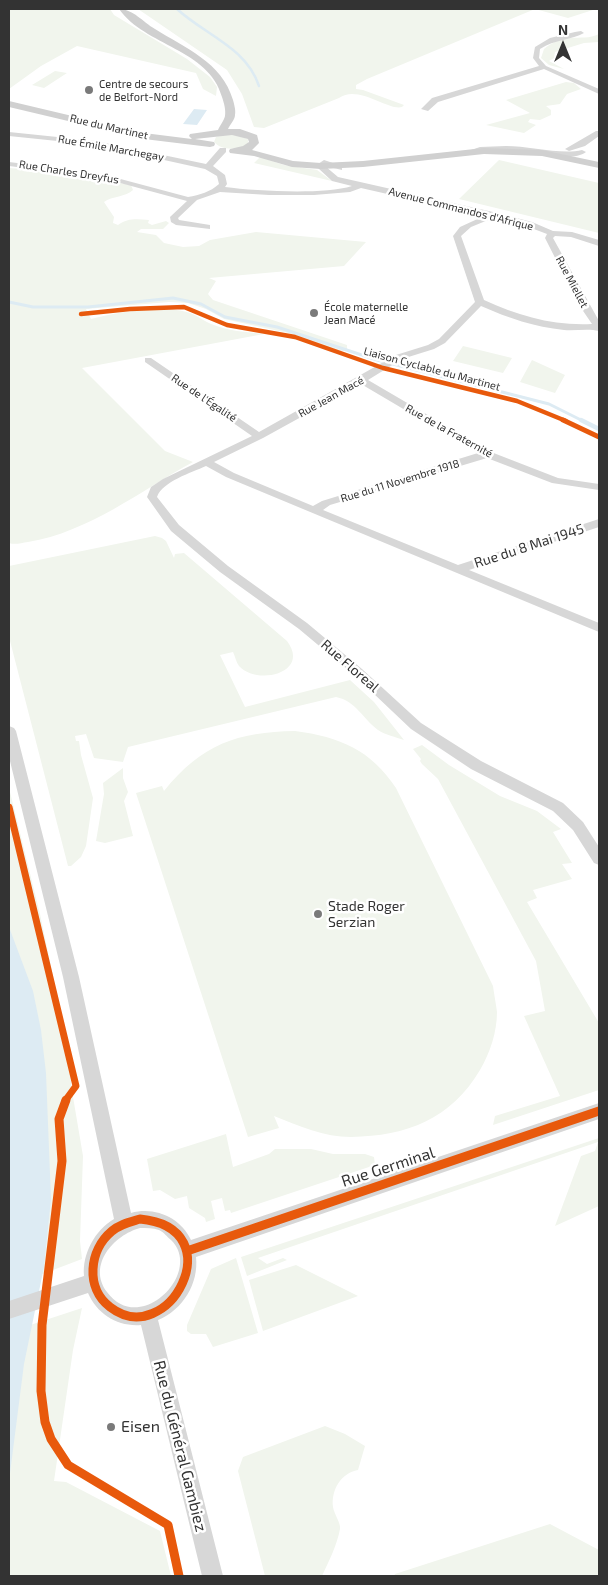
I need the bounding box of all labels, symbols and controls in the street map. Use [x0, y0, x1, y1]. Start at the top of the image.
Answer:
north arrow [538, 20, 588, 70]
text: N [558, 21, 568, 38]
place label: Centre de secours de Belfort-Nord [99, 77, 188, 103]
marker: Centre de secours de Belfort-Nord [83, 84, 95, 96]
street label: Rue du Martinet [69, 112, 149, 142]
street label: Rue Émile Marchegay [57, 132, 165, 164]
street label: Rue Charles Dreyfus [18, 158, 120, 186]
street label: Avenue Commandos d'Afrique [387, 185, 535, 233]
street label: Rue Miellet [553, 254, 591, 310]
place label: École maternelle Jean Macé [324, 300, 408, 326]
marker: École maternelle Jean Macé [308, 307, 320, 319]
street label: Liaison Cyclable du Martinet [362, 344, 502, 394]
street label: Rue de l'Égalité [169, 371, 239, 425]
street label: Rue Jean Macé [296, 374, 366, 420]
street label: Rue de la Fraternité [403, 402, 495, 460]
street label: Rue du 11 Novembre 1918 [339, 457, 461, 505]
street label: Rue du 8 Mai 1945 [472, 520, 586, 572]
street label: Rue Floreal [317, 636, 383, 696]
place label: Stade Roger Serzian [328, 898, 405, 930]
marker: Stade Roger Serzian [312, 908, 324, 920]
street label: Rue Germinal [339, 1143, 437, 1191]
street label: Rue du Général Gambiez [149, 1358, 211, 1534]
place label: Eisen [121, 1417, 160, 1437]
marker: Eisen [105, 1421, 117, 1433]

